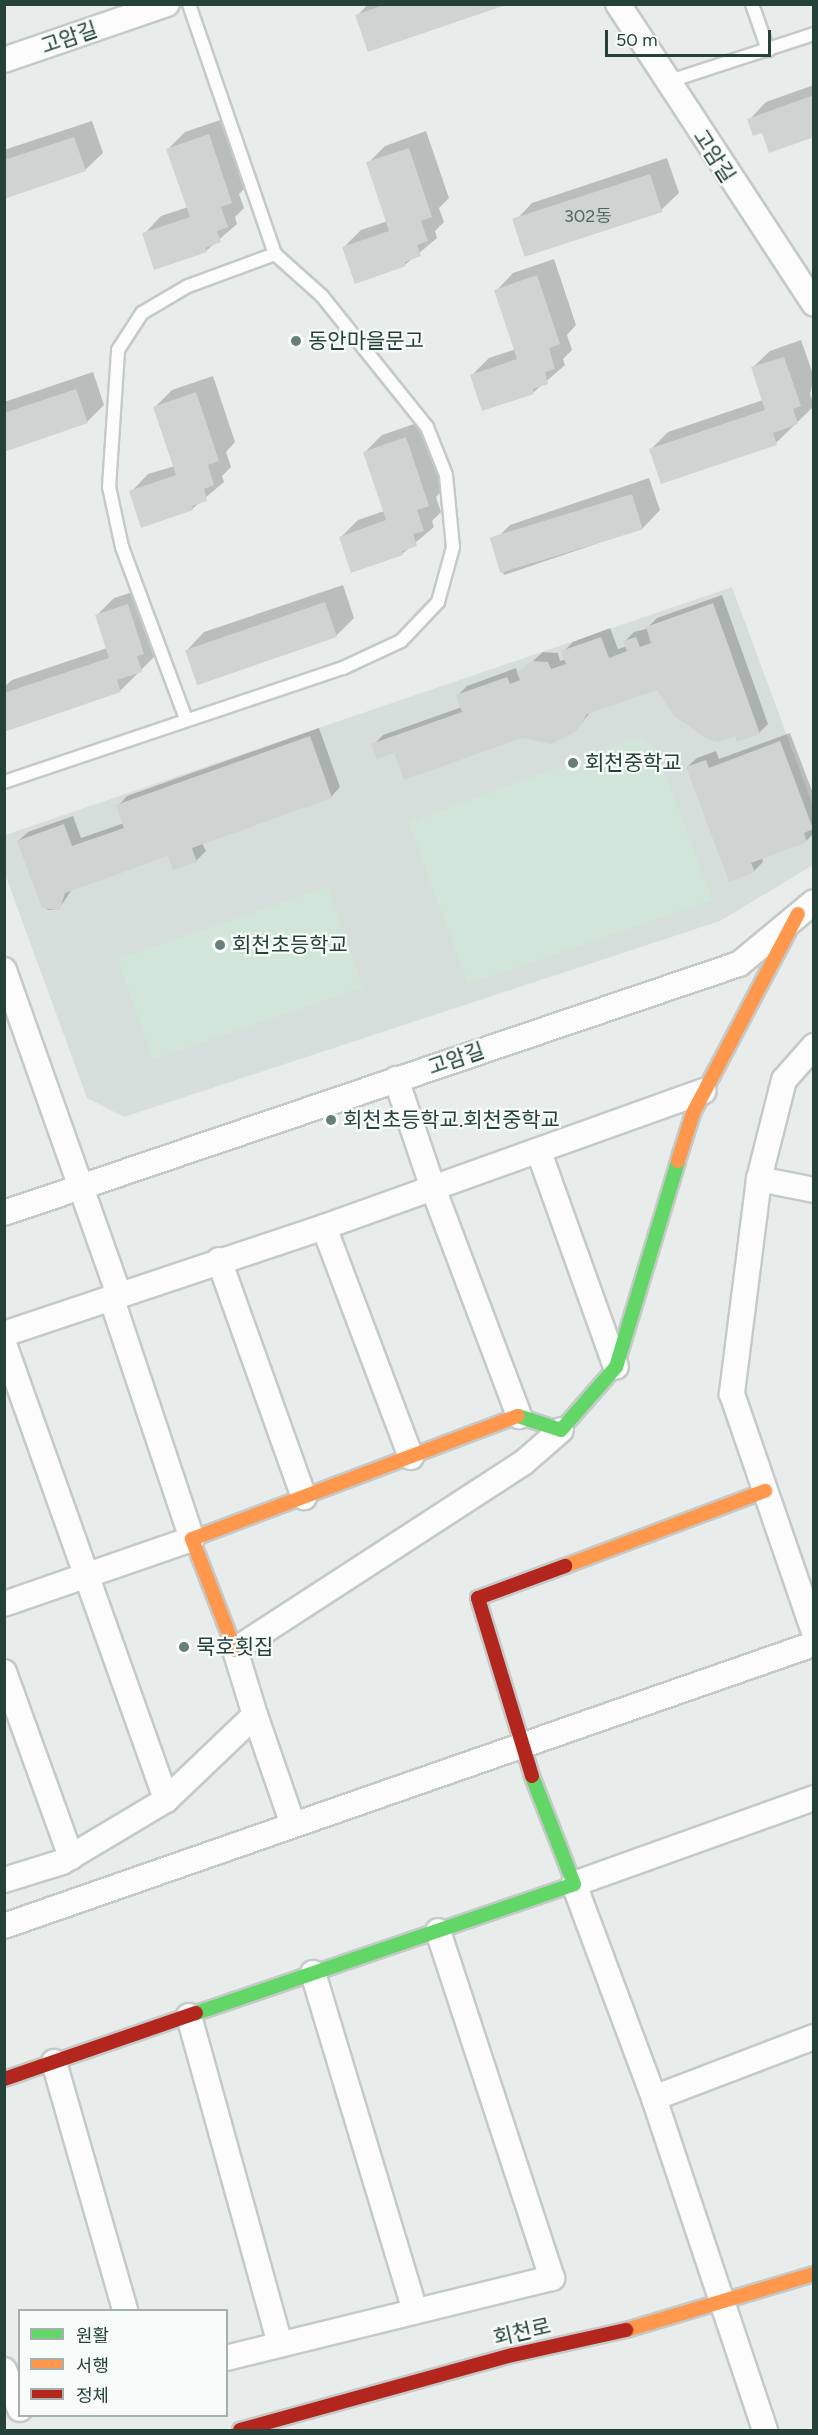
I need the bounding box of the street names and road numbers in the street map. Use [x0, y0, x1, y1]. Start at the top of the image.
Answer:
street label: 고암길 [37, 17, 101, 59]
street label: 고암길 [688, 125, 740, 187]
street label: 고암길 [424, 1038, 488, 1080]
street label: 회천로 [491, 2313, 553, 2351]

